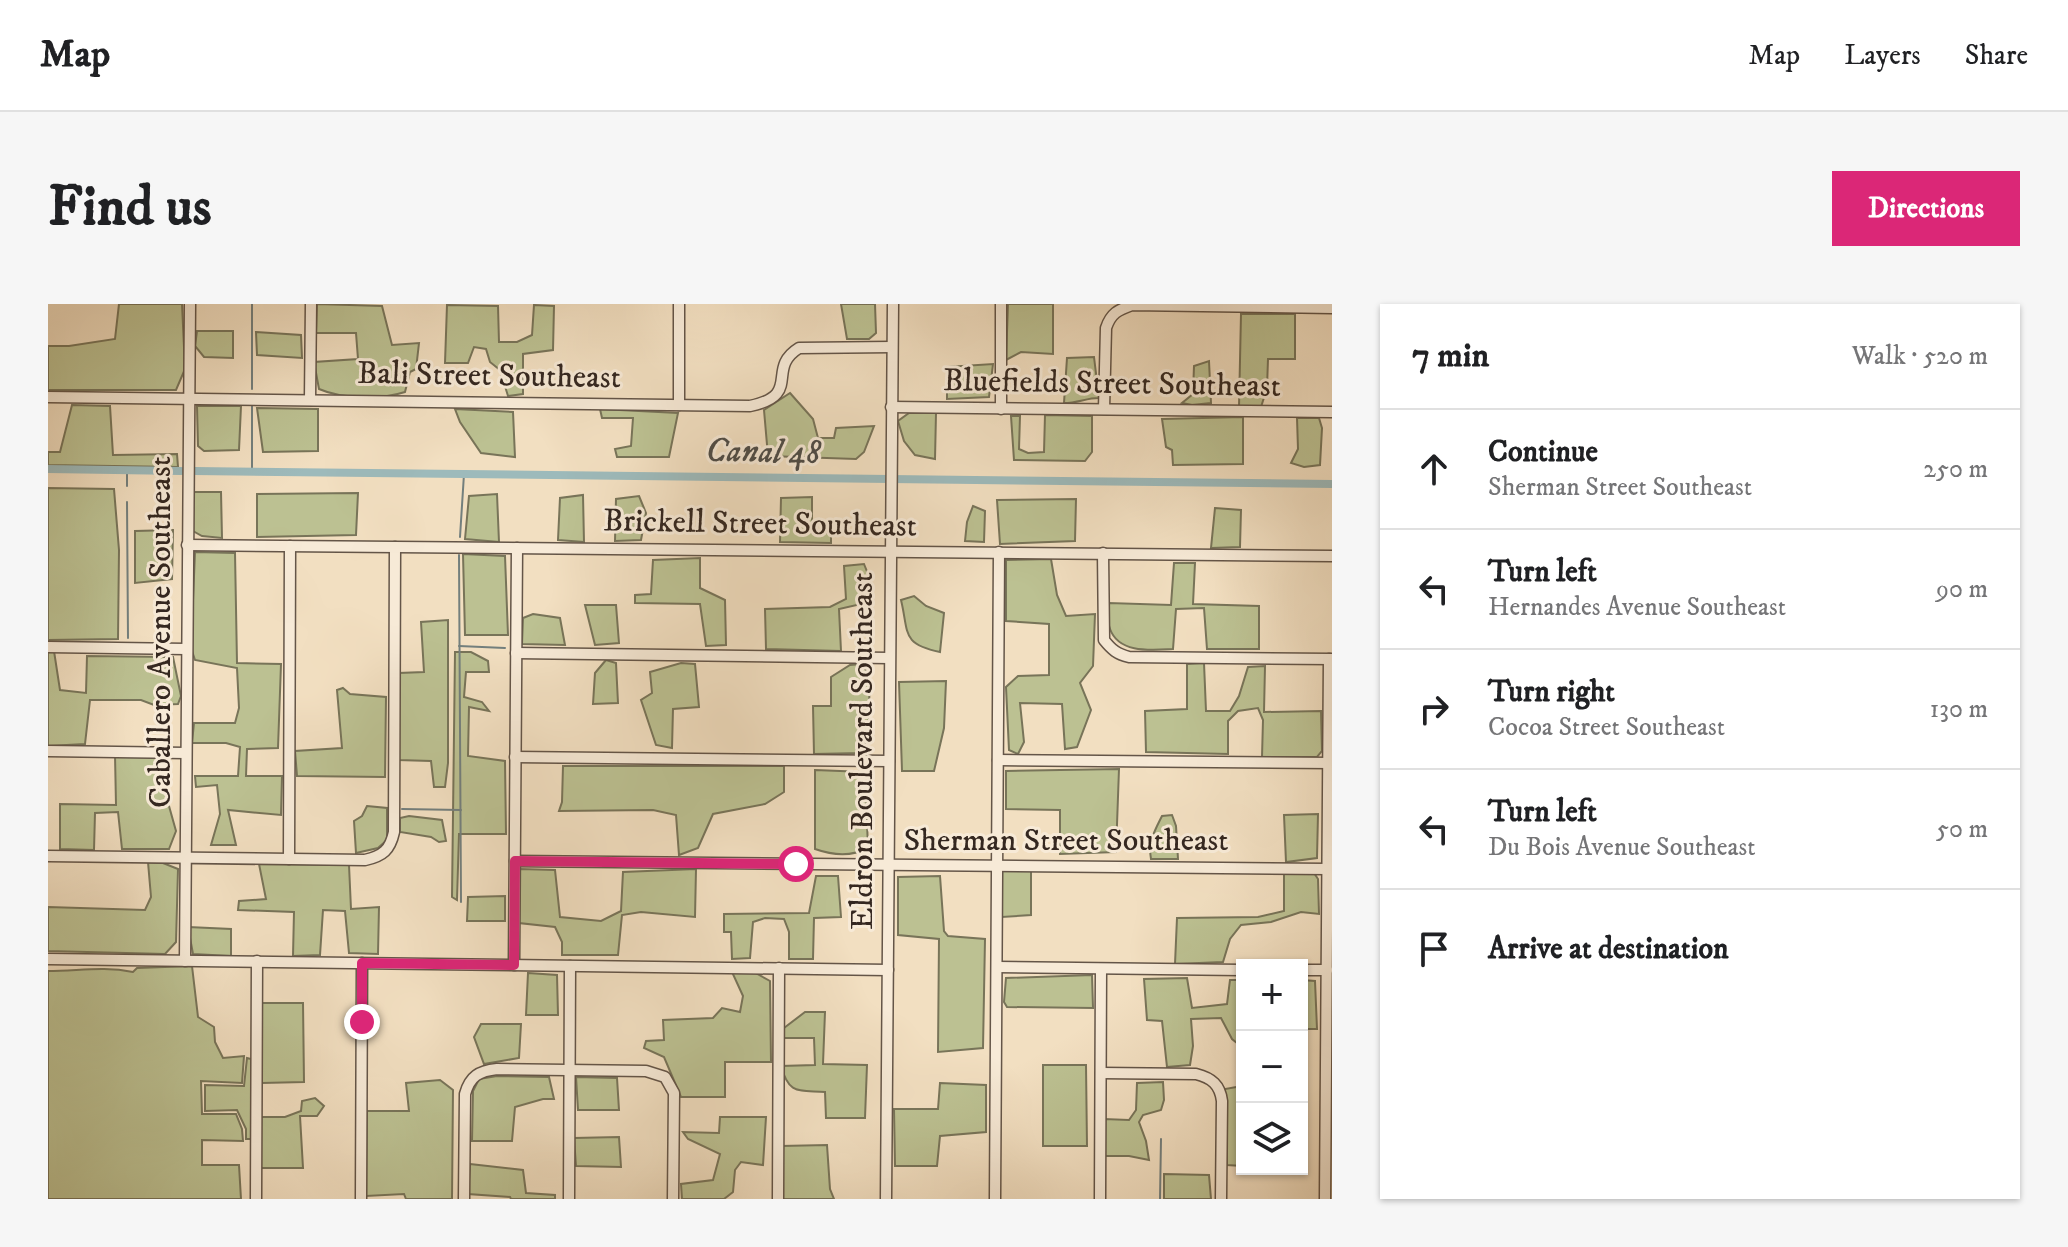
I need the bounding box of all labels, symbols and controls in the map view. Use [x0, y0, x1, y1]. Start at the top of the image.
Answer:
text: Map [40, 31, 110, 79]
text: Map [1749, 38, 1800, 73]
text: Layers [1844, 38, 1921, 73]
text: Share [1965, 38, 2028, 73]
button: Directions [1832, 171, 2020, 246]
text: Find us [48, 173, 212, 243]
text: 7 min [1412, 335, 1489, 377]
text: Walk · 520 m [1852, 340, 1988, 373]
street label: Bali Street Southeast [357, 354, 621, 398]
street label: Bluefields Street Southeast [943, 361, 1281, 407]
water label: Canal 48 [705, 430, 822, 474]
text: Continue [1488, 434, 1598, 471]
icon: ahead [1412, 447, 1456, 491]
text: 250 m [1923, 453, 1988, 486]
street label: Caballero Avenue Southeast [141, 456, 181, 808]
text: Sherman Street Southeast [1488, 471, 1752, 504]
street label: Brickell Street Southeast [603, 501, 917, 547]
text: Turn left [1488, 554, 1597, 591]
icon: left [1412, 567, 1456, 611]
street label: Eldron Boulevard Southeast [843, 572, 883, 930]
text: 90 m [1936, 573, 1988, 606]
text: Hernandes Avenue Southeast [1488, 591, 1786, 624]
text: Turn right [1488, 674, 1615, 711]
icon: right [1412, 687, 1456, 731]
text: 130 m [1930, 693, 1988, 726]
text: Cocoa Street Southeast [1488, 711, 1725, 744]
text: Turn left [1488, 794, 1597, 831]
icon: left [1412, 807, 1456, 851]
text: 50 m [1936, 813, 1988, 846]
street label: Sherman Street Southeast [904, 821, 1228, 861]
text: Du Bois Avenue Southeast [1488, 831, 1756, 864]
route start [778, 846, 814, 882]
icon: arrive [1412, 927, 1456, 971]
text: Arrive at destination [1488, 931, 1729, 968]
map controls [1236, 959, 1308, 1175]
button: + [1236, 959, 1308, 1031]
route end [344, 1004, 380, 1040]
button: − [1236, 1031, 1308, 1103]
button: layers [1236, 1103, 1308, 1175]

